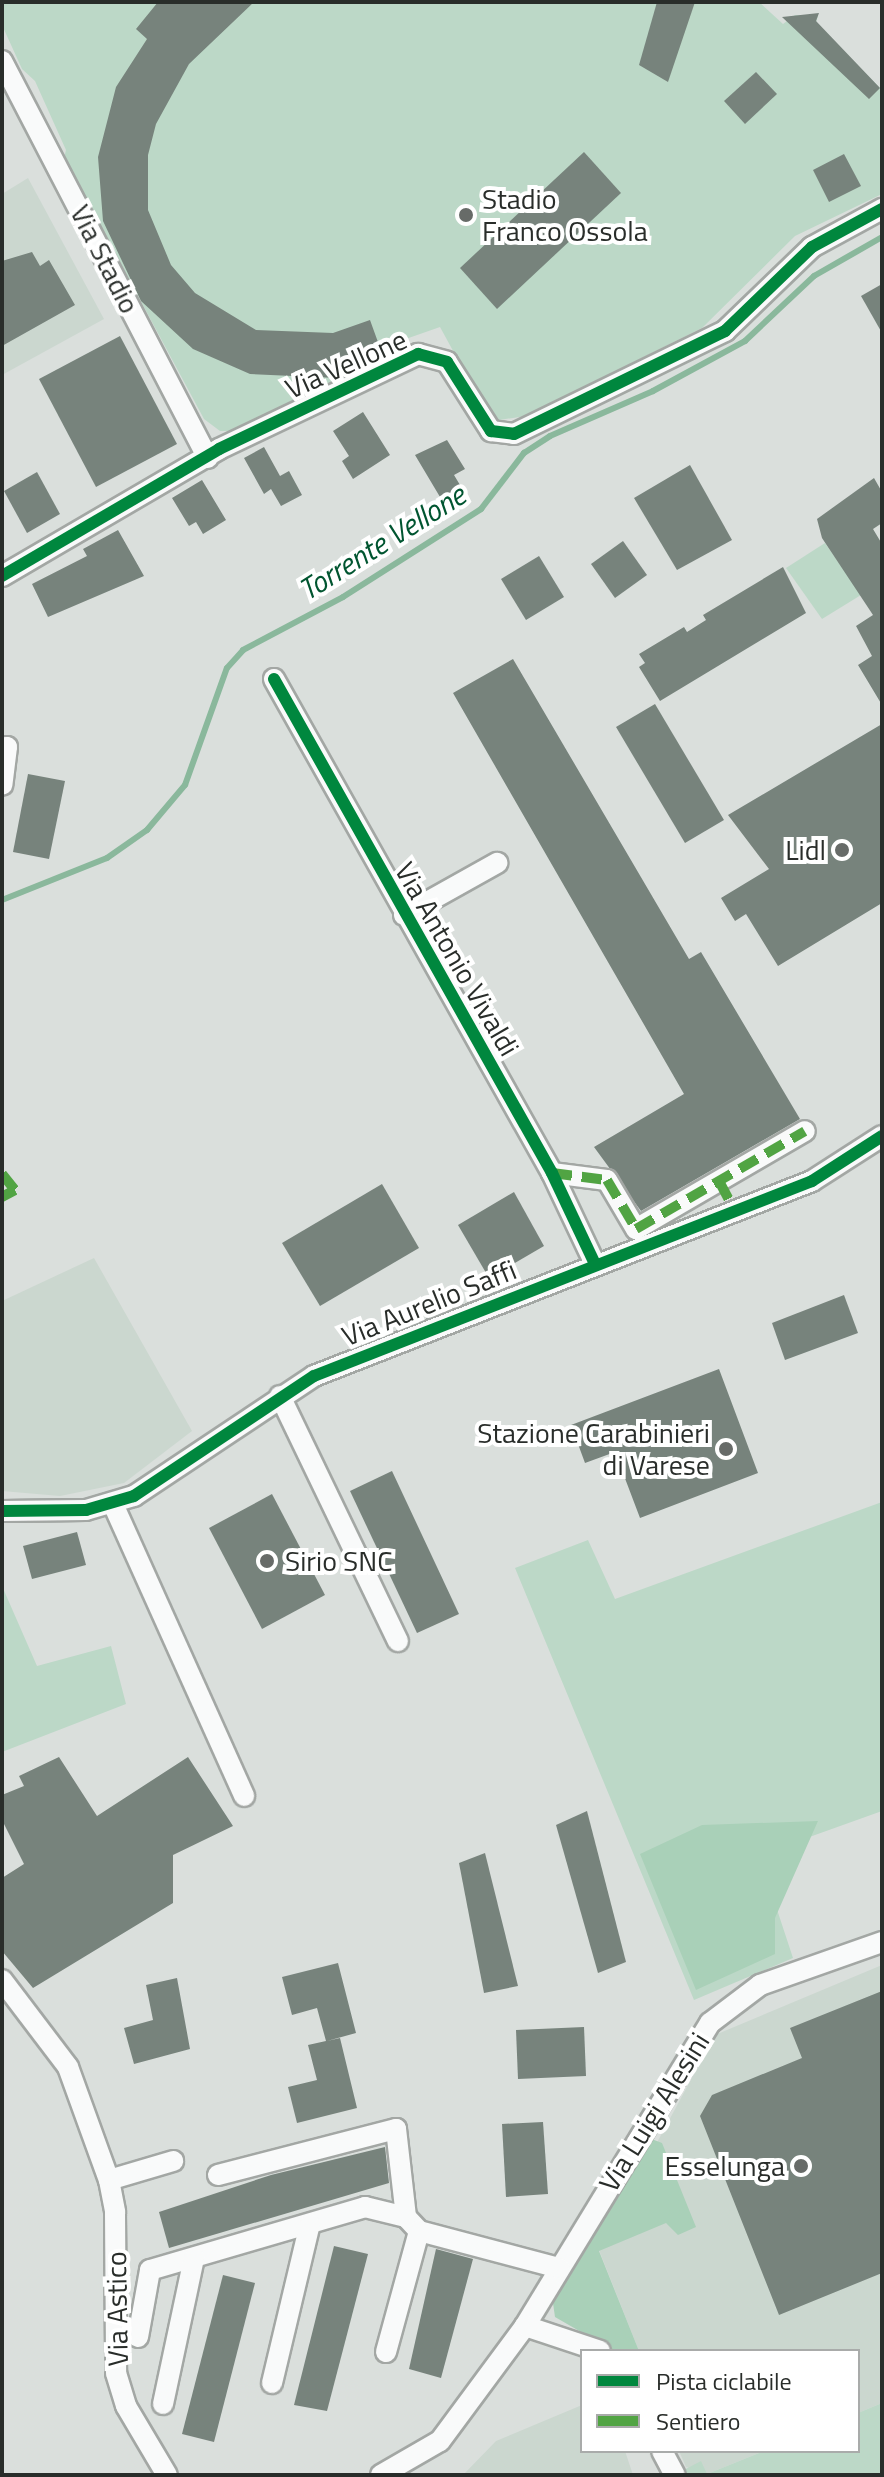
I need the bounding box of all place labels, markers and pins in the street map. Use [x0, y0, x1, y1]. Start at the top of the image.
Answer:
place label: Stadio Franco Ossola [482, 182, 648, 248]
marker: Stadio Franco Ossola [457, 206, 475, 224]
place label: Lidl [785, 833, 826, 867]
marker: Lidl [833, 841, 851, 859]
place label: Stazione Carabinieri di Varese [477, 1416, 710, 1482]
marker: Stazione Carabinieri di Varese [717, 1440, 735, 1458]
place label: Sirio SNC [285, 1544, 392, 1578]
marker: Sirio SNC [256, 1550, 278, 1572]
place label: Esselunga [665, 2149, 785, 2183]
marker: Esselunga [792, 2157, 810, 2175]

